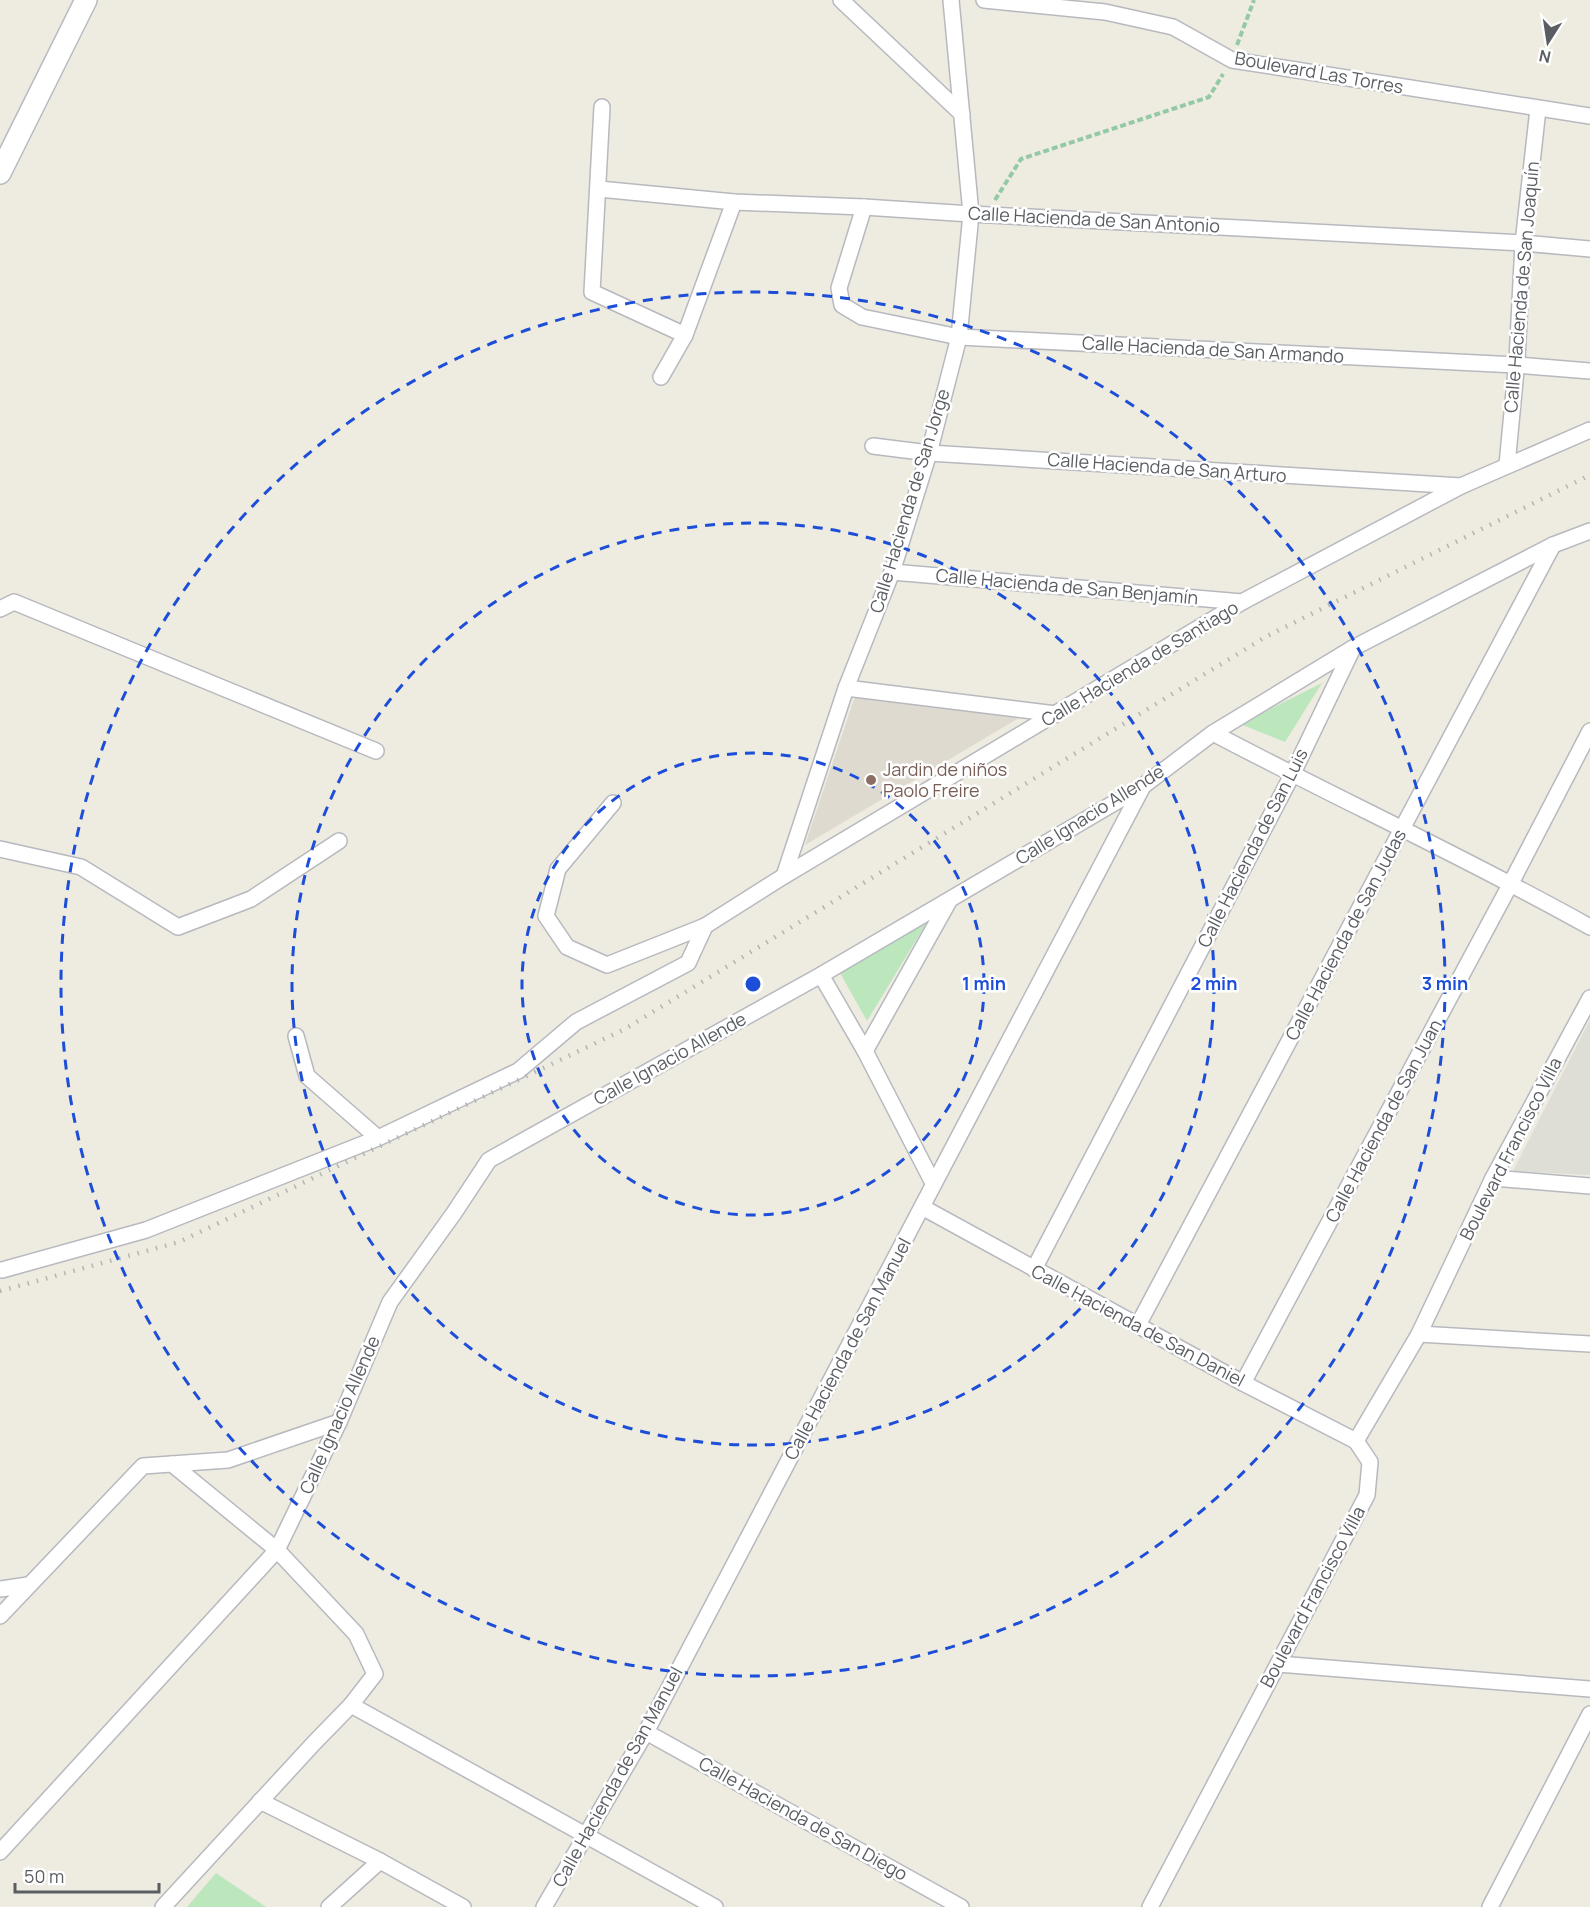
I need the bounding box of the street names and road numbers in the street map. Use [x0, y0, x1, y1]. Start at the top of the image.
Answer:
street label: Boulevard Las Torres [1233, 45, 1405, 99]
street label: Calle Hacienda de San Joaquín [1498, 160, 1544, 414]
street label: Calle Hacienda de San Antonio [968, 200, 1221, 238]
street label: Calle Hacienda de San Armando [1082, 330, 1345, 368]
street label: Calle Hacienda de San Jorge [863, 386, 955, 616]
street label: Calle Hacienda de San Arturo [1047, 447, 1287, 487]
street label: Calle Hacienda de San Benjamín [935, 563, 1199, 609]
street label: Calle Hacienda de Santiago [1036, 595, 1243, 732]
street label: Calle Hacienda de San Luis [1191, 744, 1313, 951]
street label: Calle Ignacio Allende [1011, 759, 1168, 870]
street label: Calle Hacienda de San Judas [1279, 825, 1411, 1044]
street label: Calle Ignacio Allende [589, 1006, 750, 1110]
street label: Calle Hacienda de San Juan [1319, 1015, 1447, 1226]
street label: Boulevard Francisco Villa [1454, 1053, 1567, 1244]
street label: Calle Hacienda de San Manuel [778, 1233, 916, 1464]
street label: Calle Hacienda de San Daniel [1027, 1259, 1249, 1392]
street label: Calle Ignacio Allende [293, 1332, 385, 1498]
street label: Boulevard Francisco Villa [1254, 1502, 1370, 1691]
street label: Calle Hacienda de San Manuel [546, 1662, 688, 1891]
street label: Calle Hacienda de San Diego [695, 1751, 912, 1886]

